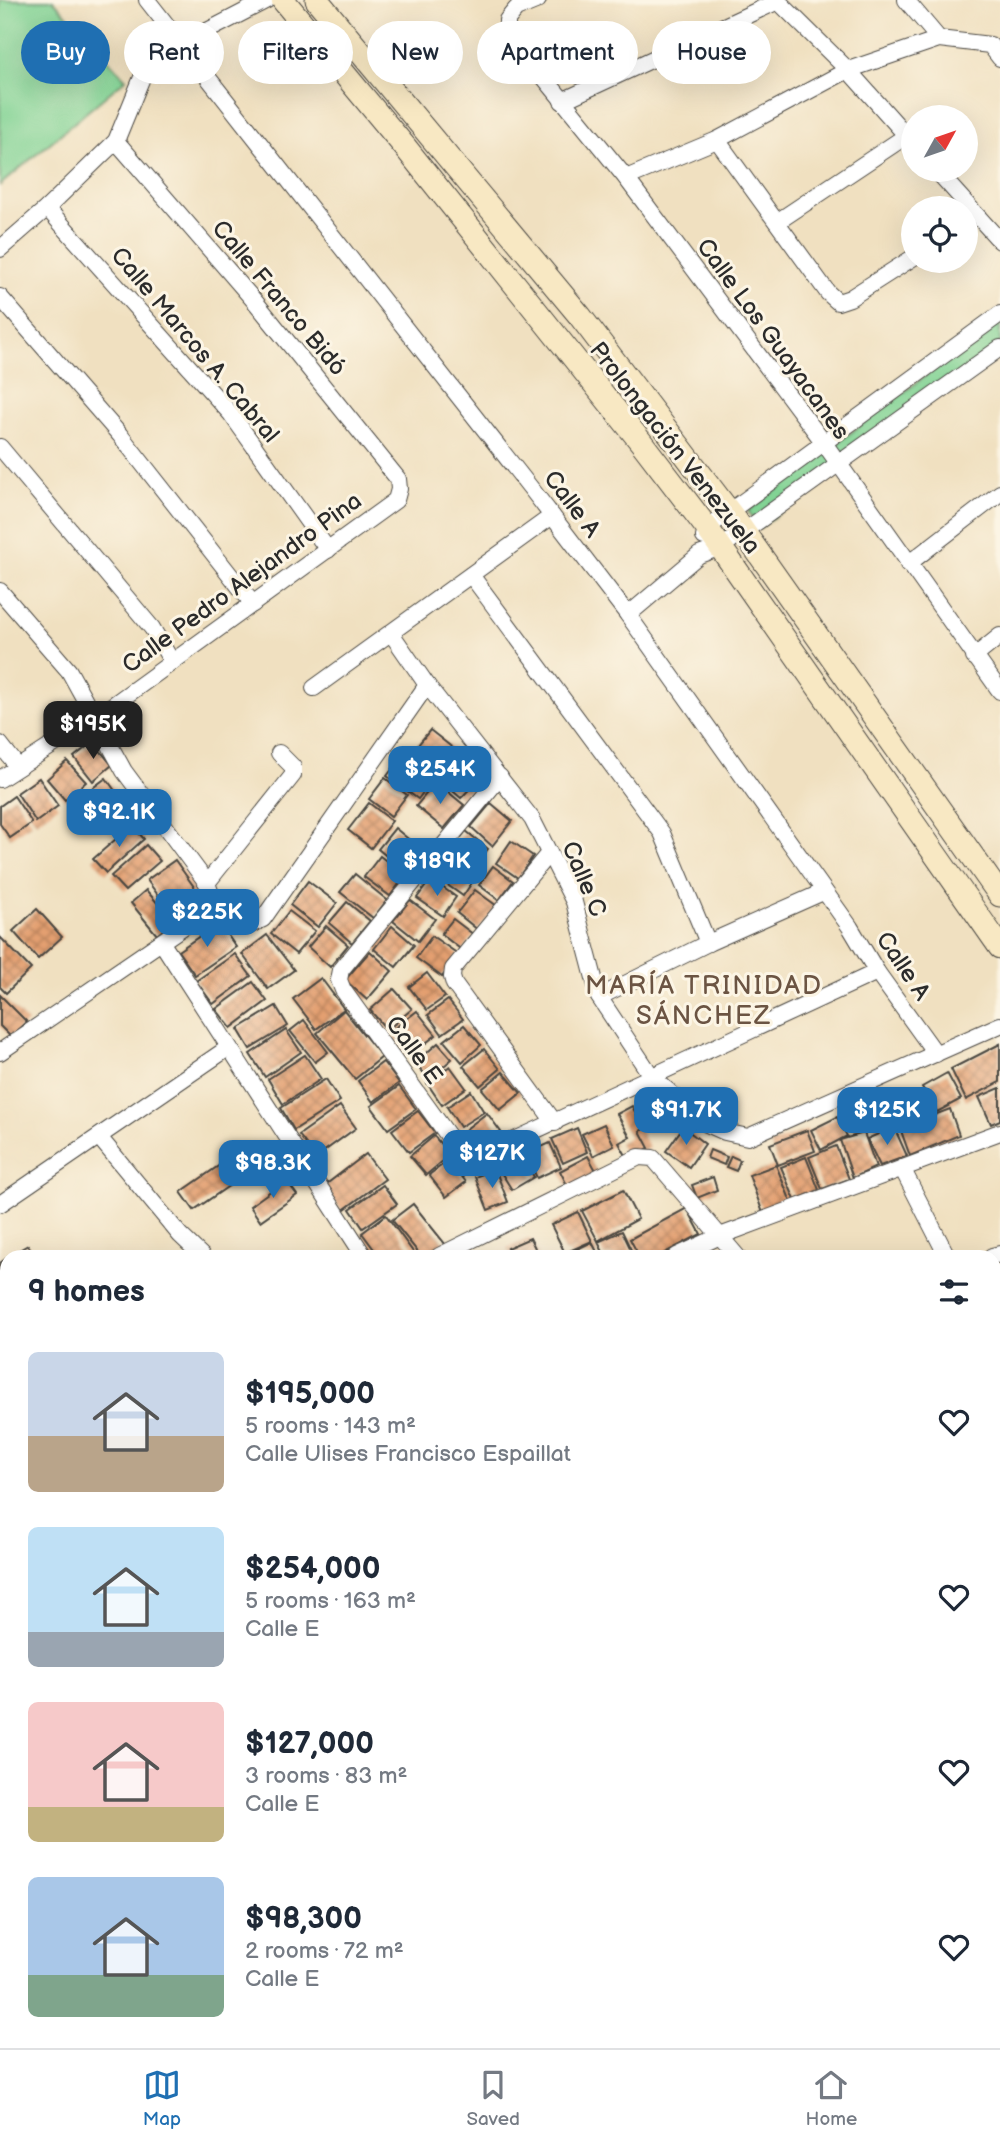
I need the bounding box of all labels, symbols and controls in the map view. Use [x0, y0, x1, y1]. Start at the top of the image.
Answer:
chip: Buy [21, 21, 110, 84]
chip: Rent [124, 21, 224, 84]
chip: Filters [238, 21, 353, 84]
chip: New [367, 21, 463, 84]
chip: Apartment [477, 21, 638, 84]
chip: House [652, 21, 771, 84]
north arrow [901, 105, 978, 182]
map controls [901, 105, 978, 273]
button: locate [901, 196, 978, 273]
street label: Calle Franco Bidó [206, 214, 352, 382]
street label: Calle Los Guayacanes [690, 233, 856, 445]
street label: Calle Marcos A. Cabral [105, 241, 285, 449]
street label: Prolongación Venezuela [583, 336, 767, 560]
street label: Calle A [537, 465, 607, 544]
street label: Calle Pedro Alejandro Pina [117, 486, 367, 680]
pin: $195K [44, 702, 142, 761]
text: $195K [59, 710, 127, 738]
pin: $254K [391, 746, 489, 806]
text: $254K [404, 755, 476, 783]
pin: $92.1K [62, 790, 176, 849]
text: $92.1K [83, 798, 155, 826]
street label: Calle C [555, 837, 613, 921]
pin: $189K [388, 838, 486, 898]
text: $189K [403, 847, 471, 875]
pin: $225K [158, 890, 256, 949]
text: $225K [171, 898, 243, 926]
street label: Calle A [870, 926, 937, 1006]
district label: MARÍA TRINIDAD SÁNCHEZ [585, 969, 823, 1032]
street label: Calle E [379, 1010, 449, 1090]
pin: $91.7K [629, 1088, 743, 1147]
pin: $125K [838, 1088, 936, 1147]
text: $91.7K [650, 1096, 722, 1124]
text: $125K [853, 1096, 921, 1124]
pin: $127K [443, 1130, 541, 1190]
text: $127K [459, 1139, 525, 1167]
pin: $98.3K [216, 1140, 330, 1200]
text: $98.3K [235, 1149, 311, 1177]
icon: filters [935, 1273, 973, 1311]
text: 9 homes [28, 1274, 145, 1310]
text: $195,000 [245, 1376, 375, 1412]
icon: home [84, 1380, 168, 1464]
icon: heart [935, 1403, 973, 1441]
text: 5 rooms · 143 m² [245, 1412, 416, 1440]
text: Calle Ulises Francisco Espaillat [245, 1440, 571, 1468]
text: $254,000 [245, 1551, 380, 1587]
icon: home [84, 1555, 168, 1639]
icon: heart [935, 1578, 973, 1616]
text: 5 rooms · 163 m² [245, 1587, 416, 1615]
text: Calle E [245, 1615, 319, 1643]
text: $127,000 [245, 1726, 374, 1762]
icon: home [84, 1730, 168, 1814]
icon: heart [935, 1753, 973, 1791]
text: 3 rooms · 83 m² [245, 1762, 407, 1790]
text: Calle E [245, 1790, 319, 1818]
text: $98,300 [245, 1901, 362, 1937]
icon: home [84, 1905, 168, 1989]
icon: heart [935, 1928, 973, 1966]
text: 2 rooms · 72 m² [245, 1937, 404, 1965]
text: Calle E [245, 1965, 319, 1993]
tab: Map [143, 2066, 181, 2131]
tab: Saved [467, 2066, 520, 2131]
tab: Home [806, 2066, 857, 2131]

